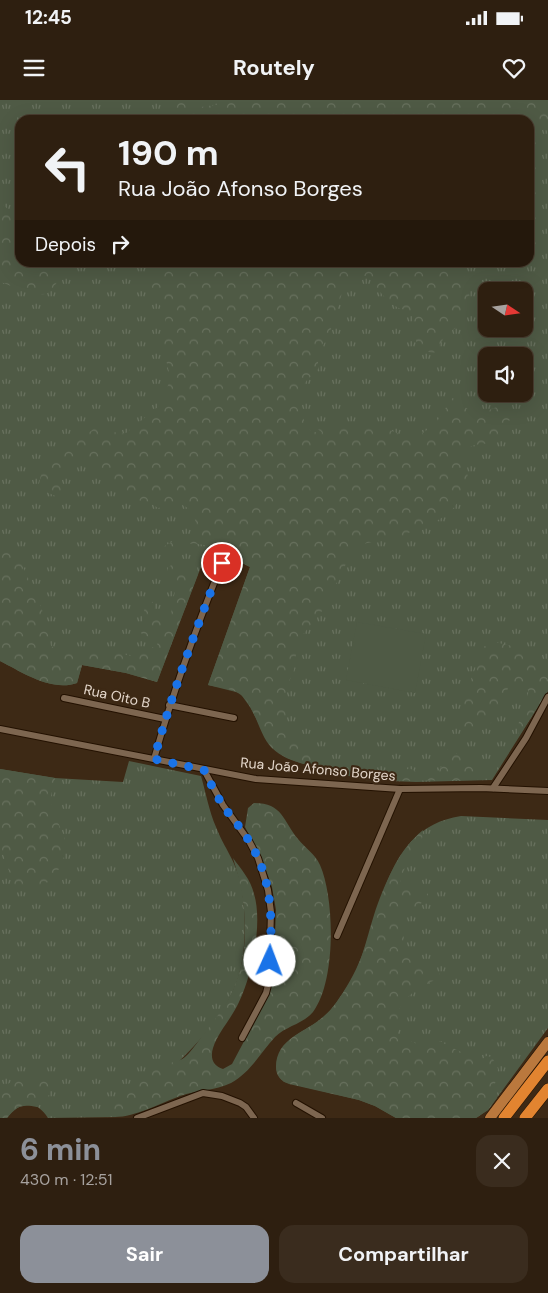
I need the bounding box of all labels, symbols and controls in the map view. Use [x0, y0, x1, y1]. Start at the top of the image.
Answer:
text: 12:45 [25, 5, 72, 30]
text: Routely [233, 53, 315, 82]
icon: menu [20, 54, 48, 82]
icon: heart [500, 54, 528, 82]
text: 190 m [118, 130, 219, 176]
icon: left [35, 135, 100, 200]
text: Rua João Afonso Borges [118, 174, 363, 203]
icon: right [106, 230, 134, 258]
text: Depois [35, 232, 96, 257]
north arrow [478, 282, 532, 338]
map controls [478, 282, 533, 402]
button: sound [478, 347, 533, 402]
pin [201, 542, 243, 584]
icon: arrive [208, 549, 236, 577]
street label: Rua Oito B [82, 680, 152, 712]
street label: Rua João Afonso Borges [240, 753, 396, 785]
position arrow [243, 934, 295, 986]
text: 6 min [20, 1130, 101, 1169]
button: close [476, 1135, 528, 1187]
text: 430 m · 12:51 [20, 1169, 113, 1190]
button: Sair [20, 1225, 269, 1283]
button: Compartilhar [279, 1225, 528, 1283]

